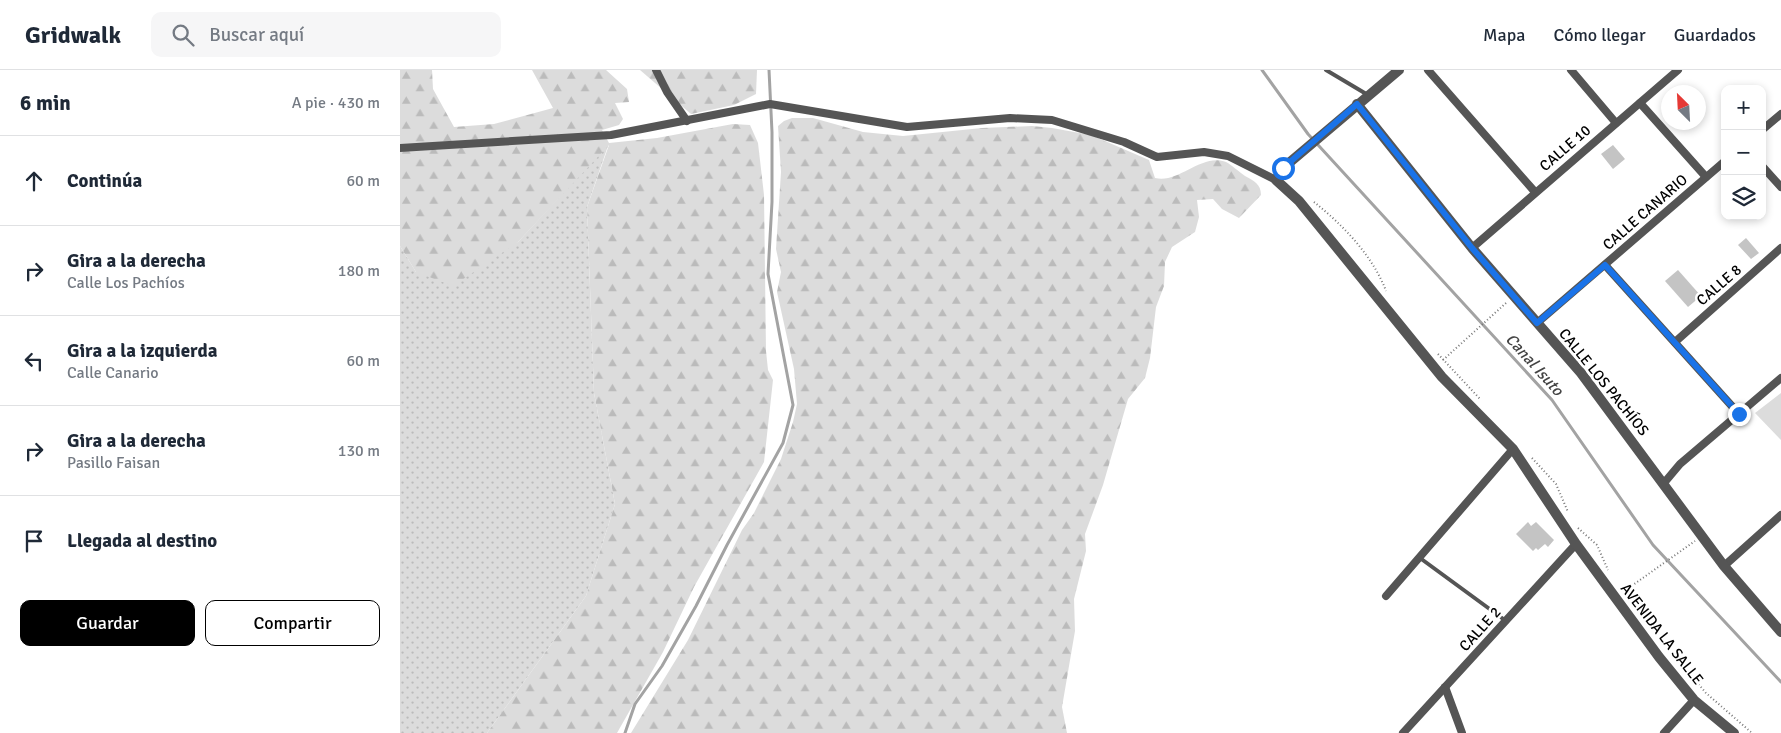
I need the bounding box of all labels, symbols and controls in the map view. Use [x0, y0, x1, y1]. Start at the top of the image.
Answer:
search box [151, 12, 501, 57]
text: Gridwalk [25, 20, 121, 50]
icon: search [169, 21, 197, 49]
text: Buscar aquí [209, 23, 304, 47]
text: Mapa [1483, 24, 1525, 46]
text: Cómo llegar [1553, 24, 1646, 46]
text: Guardados [1674, 24, 1756, 46]
north arrow [1661, 85, 1706, 130]
map controls [1721, 85, 1766, 220]
button: + [1721, 85, 1766, 130]
text: 6 min [20, 90, 71, 116]
text: A pie · 430 m [292, 93, 380, 113]
street label: CALLE 10 [1536, 121, 1594, 175]
button: − [1721, 130, 1766, 175]
route start [1272, 157, 1295, 180]
icon: ahead [20, 167, 48, 195]
text: Continúa [67, 169, 142, 193]
street label: CALLE CANARIO [1599, 170, 1691, 254]
text: 60 m [346, 171, 380, 191]
button: layers [1721, 175, 1766, 220]
text: Gira a la derecha [67, 249, 206, 273]
icon: right [20, 257, 48, 285]
text: 180 m [338, 261, 380, 281]
street label: CALLE 8 [1693, 261, 1745, 309]
text: Calle Los Pachíos [67, 273, 185, 293]
street label: CALLE LOS PACHÍOS [1555, 324, 1654, 439]
water label: Canal Isuto [1501, 329, 1568, 400]
text: Gira a la izquierda [67, 339, 217, 363]
icon: left [20, 347, 48, 375]
text: 60 m [346, 351, 380, 371]
text: Calle Canario [67, 363, 159, 383]
route end [1728, 403, 1751, 426]
text: Gira a la derecha [67, 429, 206, 453]
icon: right [20, 437, 48, 465]
text: 130 m [338, 441, 380, 461]
text: Pasillo Faisan [67, 453, 160, 473]
icon: arrive [20, 527, 48, 555]
text: Llegada al destino [67, 529, 217, 553]
street label: AVENIDA LA SALLE [1617, 580, 1707, 688]
button: Guardar [20, 600, 195, 646]
button: Compartir [205, 600, 380, 646]
street label: CALLE 2 [1455, 603, 1505, 655]

